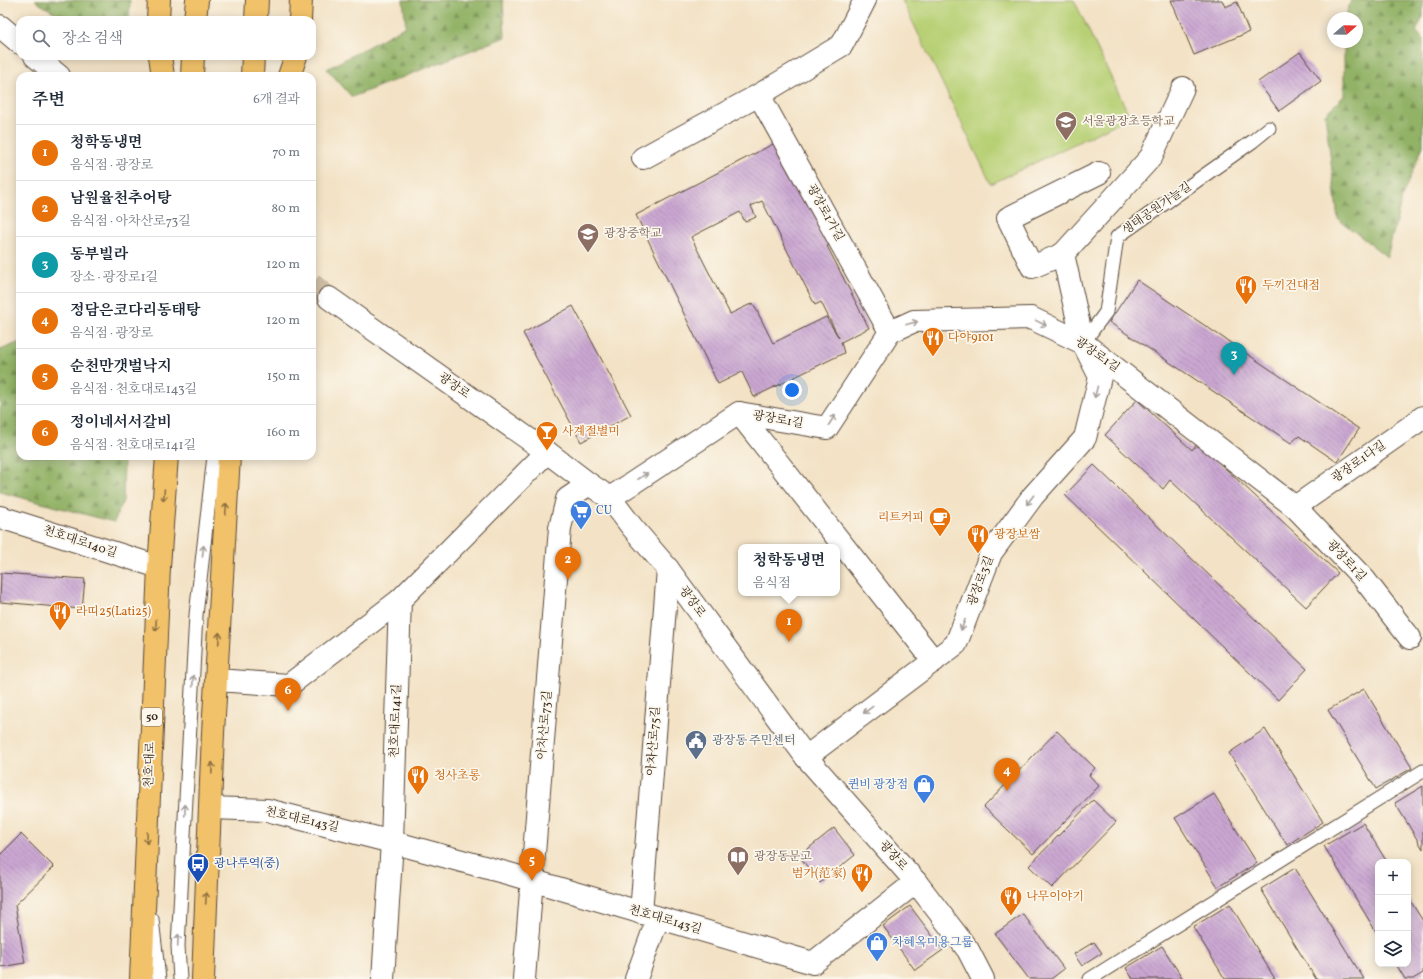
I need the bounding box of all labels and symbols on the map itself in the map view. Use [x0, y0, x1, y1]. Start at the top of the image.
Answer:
north arrow [1327, 12, 1363, 48]
school or university icon: 서울광장초등학교 [1053, 109, 1079, 142]
place label: 서울광장초등학교 [1082, 114, 1175, 130]
street label: 생태공원가늘길 [1119, 179, 1195, 239]
street label: 광장로1가길 [803, 182, 847, 244]
school or university icon: 광장중학교 [575, 221, 601, 254]
place label: 광장중학교 [604, 226, 662, 242]
restaurant icon: 두끼건대점 [1233, 273, 1259, 306]
place label: 두끼건대점 [1262, 278, 1320, 294]
one-way arrow [906, 319, 919, 326]
one-way arrow [1034, 320, 1046, 327]
restaurant icon: 다야9101 [920, 325, 946, 358]
place label: 다야9101 [948, 330, 994, 346]
street label: 광장로1길 [1072, 334, 1122, 376]
pin: 3 [1221, 342, 1247, 375]
street label: 광장로 [435, 369, 473, 403]
your location [782, 380, 802, 400]
one-way arrow [1092, 385, 1100, 398]
street label: 광장로1길 [751, 408, 805, 432]
one-way arrow [828, 415, 836, 426]
bar icon: 사계절별미 [534, 419, 560, 452]
place label: 사계절별미 [562, 424, 620, 440]
street label: 광장로1다길 [1329, 437, 1389, 487]
one-way arrow [637, 472, 648, 480]
one-way arrow [161, 488, 168, 501]
one-way arrow [1026, 494, 1035, 505]
supermarket icon: CU [568, 498, 594, 531]
one-way arrow [223, 503, 230, 516]
place label: CU [596, 503, 612, 519]
cafe icon: 리트커피 [927, 505, 953, 538]
place label: 리트커피 [878, 510, 924, 526]
restaurant icon: 광장보쌈 [965, 522, 991, 555]
street label: 천호대로140길 [41, 523, 119, 561]
place label: 광장보쌈 [994, 527, 1041, 543]
street label: 광장로1길 [1323, 537, 1369, 585]
one-way arrow [200, 545, 207, 558]
pin: 2 [555, 547, 581, 580]
street label: 광장로3길 [964, 554, 998, 608]
street label: 광장로 [675, 583, 709, 621]
restaurant icon: 라띠25(Lati25) [47, 599, 73, 632]
place label: 라띠25(Lati25) [76, 604, 151, 620]
pin: 1 [776, 609, 802, 642]
one-way arrow [153, 618, 160, 631]
one-way arrow [959, 619, 967, 631]
one-way arrow [215, 632, 222, 645]
one-way arrow [189, 674, 196, 687]
pin: 6 [275, 678, 301, 711]
street label: 천호대로141길 [387, 684, 405, 758]
street label: 아차산로73길 [534, 690, 556, 760]
street label: 아차산로75길 [644, 706, 664, 776]
one-way arrow [863, 706, 874, 715]
road number: 50 [142, 708, 162, 726]
public building icon: 광장동 주민센터 [683, 728, 709, 761]
place label: 광장동 주민센터 [712, 733, 796, 749]
street label: 천호대로 [141, 741, 159, 788]
pin: 4 [994, 758, 1020, 791]
one-way arrow [208, 762, 215, 775]
restaurant icon: 청사초롱 [405, 763, 431, 796]
place label: 청사초롱 [434, 768, 481, 784]
shop icon: 퀸비 광장점 [911, 772, 937, 805]
place label: 퀸비 광장점 [848, 777, 908, 793]
one-way arrow [182, 804, 189, 817]
street label: 천호대로143길 [263, 804, 341, 836]
one-way arrow [144, 831, 151, 844]
street label: 광장로 [876, 838, 911, 875]
library icon: 광장동문고 [725, 844, 751, 877]
pin: 5 [519, 848, 545, 881]
place label: 광장동문고 [754, 849, 812, 865]
bus stop icon: 광나루역(중) [185, 851, 211, 884]
place label: 광나루역(중) [214, 856, 279, 872]
restaurant icon: 범가(范家) [849, 861, 875, 894]
place label: 범가(范家) [792, 866, 847, 882]
restaurant icon: 나무이야기 [998, 884, 1024, 917]
place label: 나무이야기 [1026, 889, 1084, 905]
one-way arrow [203, 892, 210, 905]
street label: 천호대로143길 [627, 902, 703, 938]
shop icon: 차혜옥미용그룹 [864, 930, 890, 963]
one-way arrow [175, 934, 182, 947]
place label: 차혜옥미용그룹 [892, 935, 974, 951]

